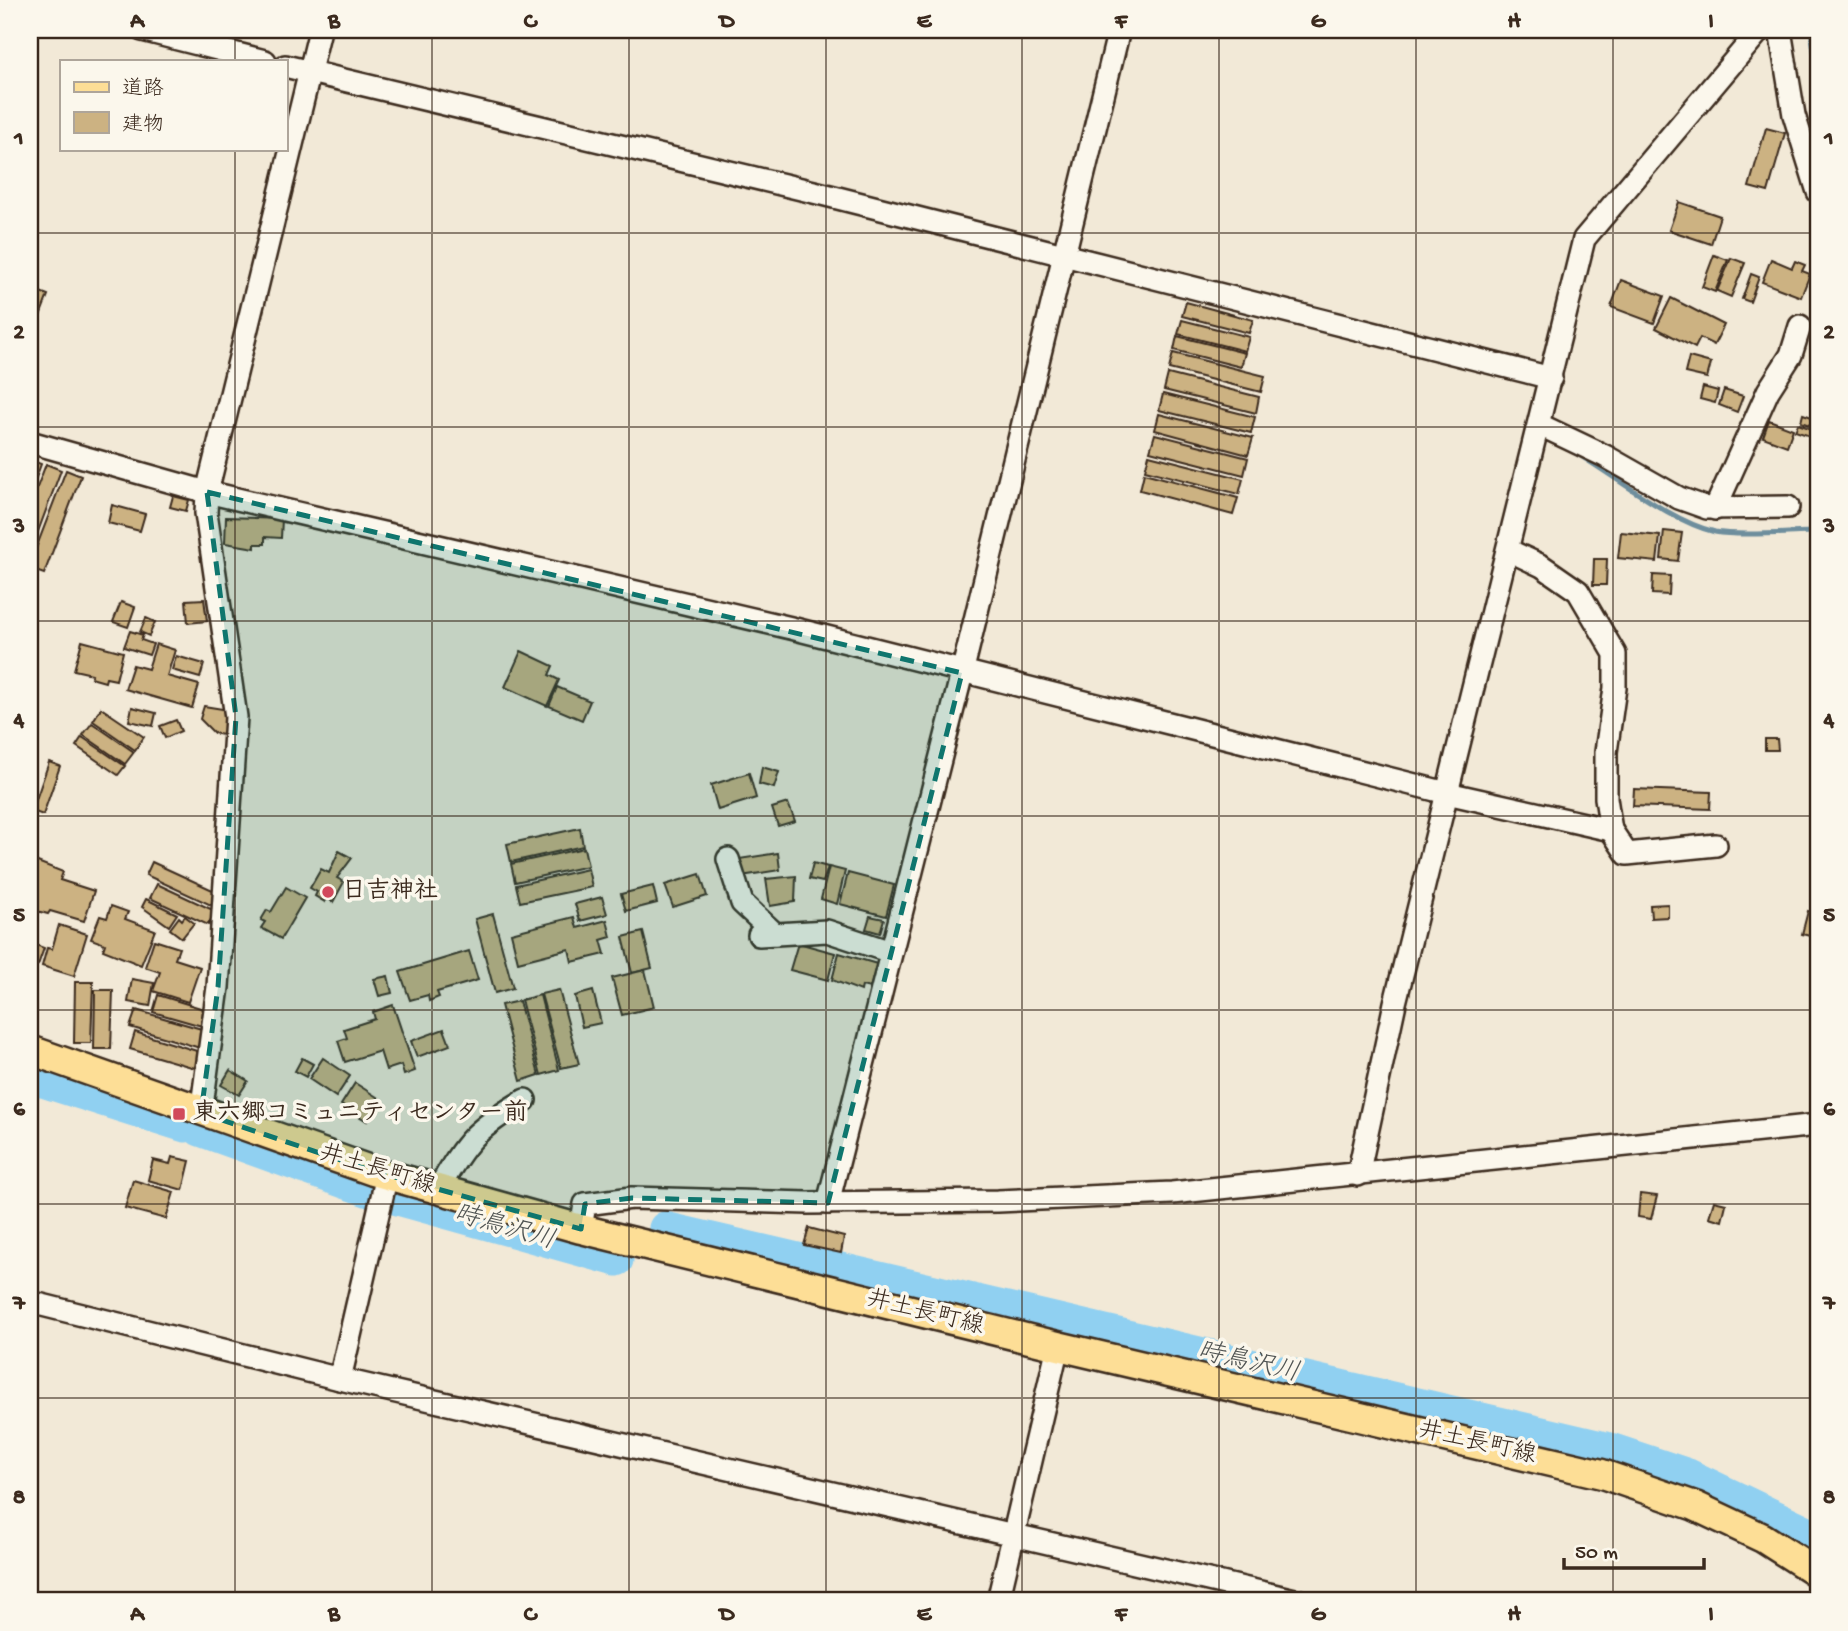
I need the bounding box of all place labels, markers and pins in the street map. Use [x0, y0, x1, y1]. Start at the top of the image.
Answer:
place label: 日吉神社 [342, 877, 438, 907]
marker: 日吉神社 [320, 884, 336, 900]
place label: 東六郷コミュニティセンター前 [193, 1099, 528, 1129]
marker: 東六郷コミュニティセンター前 [171, 1106, 187, 1122]

